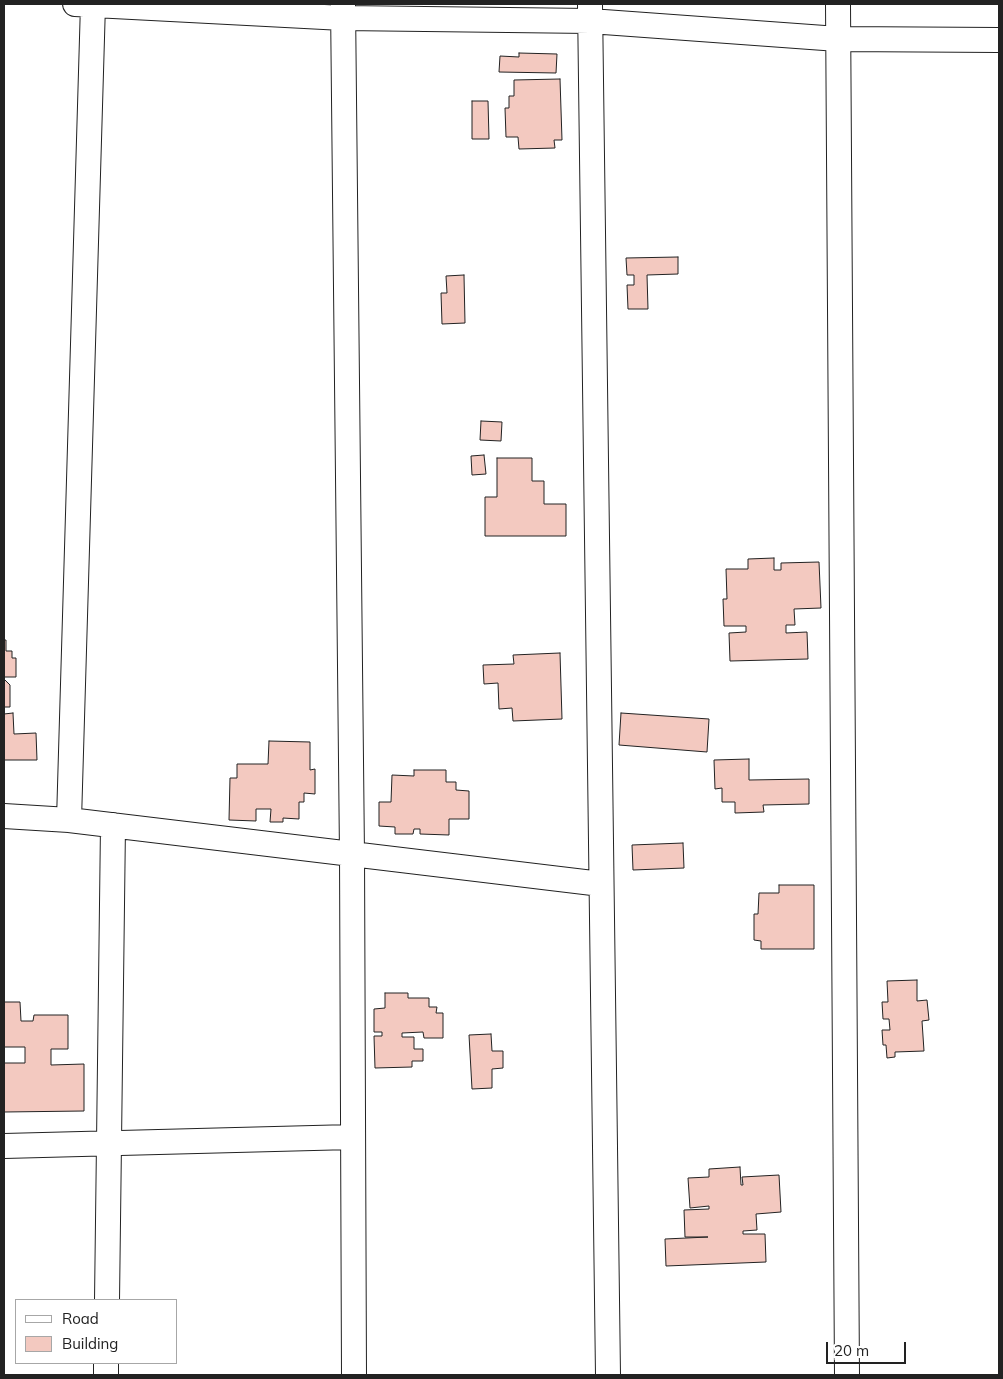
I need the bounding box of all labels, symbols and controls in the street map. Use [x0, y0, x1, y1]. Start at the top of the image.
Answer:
legend [15, 1299, 178, 1364]
text: Road [62, 1309, 99, 1328]
scale bar [828, 1332, 908, 1364]
text: Building [62, 1334, 118, 1353]
text: 20 m [834, 1341, 869, 1360]

